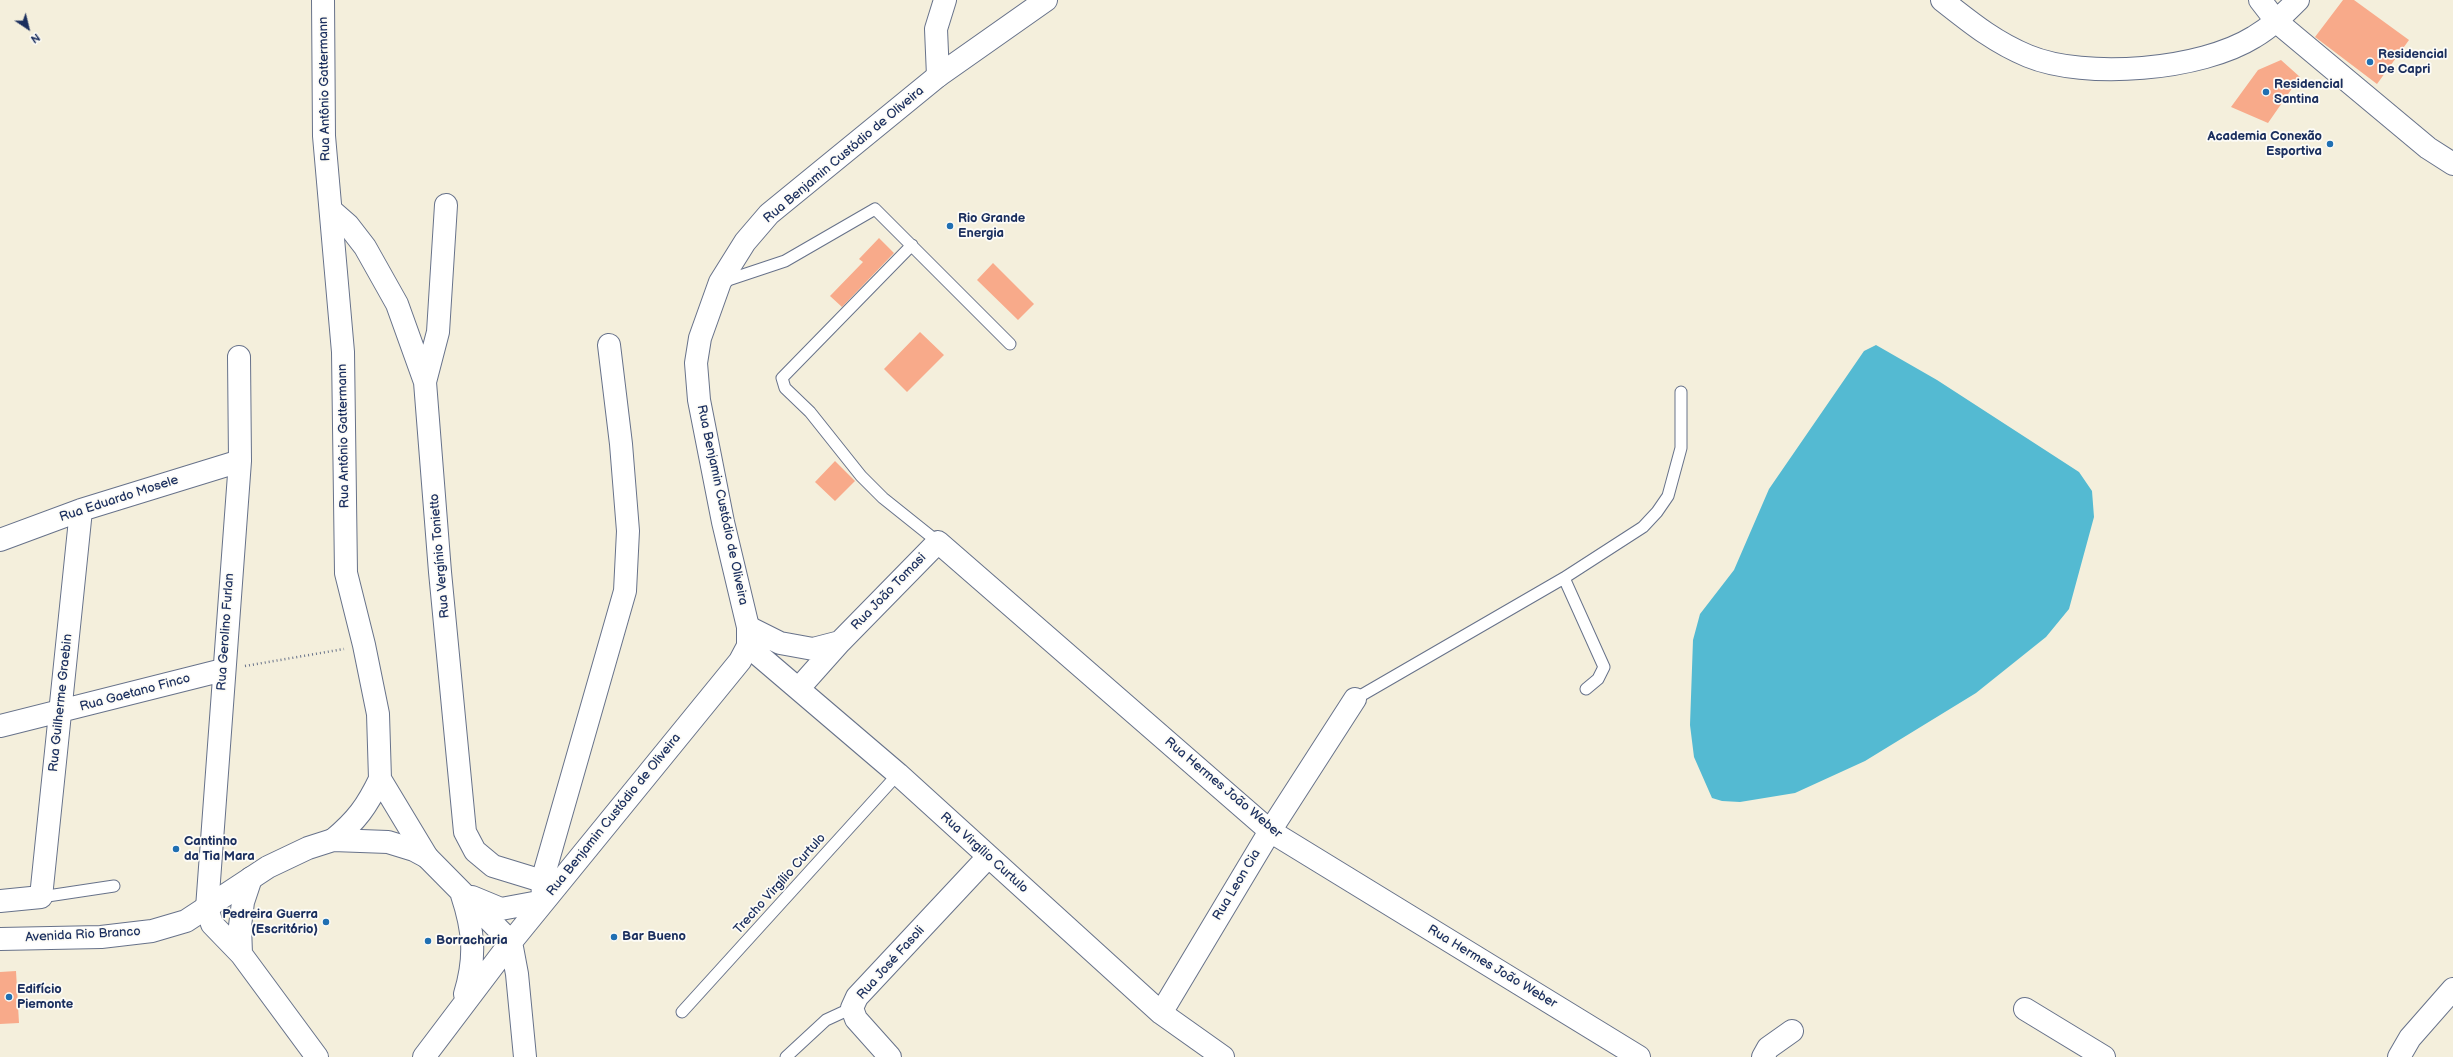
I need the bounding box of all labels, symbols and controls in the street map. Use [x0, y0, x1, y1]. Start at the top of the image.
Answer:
north arrow [8, 8, 48, 48]
street label: Rua Antônio Gattermann [316, 17, 334, 161]
text: N [28, 31, 42, 46]
place label: Residencial De Capri [2378, 47, 2447, 78]
marker: Residencial De Capri [2365, 57, 2375, 67]
place label: Residencial Santina [2274, 77, 2343, 108]
street label: Rua Benjamin Custódio de Oliveira [761, 83, 927, 227]
marker: Residencial Santina [2261, 87, 2271, 97]
place label: Academia Conexão Esportiva [2207, 129, 2322, 160]
marker: Academia Conexão Esportiva [2325, 139, 2335, 149]
place label: Rio Grande Energia [958, 211, 1025, 242]
marker: Rio Grande Energia [945, 221, 955, 231]
street label: Rua Antônio Gattermann [335, 364, 353, 508]
street label: Rua Benjamin Custódio de Oliveira [693, 403, 751, 607]
street label: Rua Eduardo Mosele [58, 472, 180, 526]
street label: Rua Vergínio Tonietto [427, 493, 453, 619]
street label: Rua João Tomasi [848, 550, 930, 634]
street label: Rua Gerolino Furlan [214, 573, 238, 691]
street label: Rua Guilherme Graebin [46, 633, 76, 773]
street label: Rua Gaetano Finco [78, 671, 192, 715]
street label: Rua Benjamin Custódio de Oliveira [544, 731, 684, 899]
street label: Rua Hermes João Weber [1161, 734, 1285, 842]
street label: Rua Virgílio Curtulo [937, 809, 1031, 897]
street label: Trecho Virgílio Curtulo [731, 831, 829, 937]
place label: Cantinho da Tia Mara [184, 834, 255, 865]
marker: Cantinho da Tia Mara [171, 844, 181, 854]
street label: Rua Leon Cia [1210, 847, 1264, 923]
place label: Pedreira Guerra (Escritório) [222, 907, 318, 938]
marker: Pedreira Guerra (Escritório) [321, 917, 331, 927]
street label: Rua Hermes João Weber [1424, 922, 1560, 1012]
street label: Rua José Fasoli [854, 923, 928, 1003]
street label: Avenida Rio Branco [25, 924, 141, 946]
place label: Bar Bueno [622, 929, 686, 945]
marker: Bar Bueno [609, 932, 619, 942]
place label: Borracharia [436, 933, 508, 949]
marker: Borracharia [423, 936, 433, 946]
place label: Edifício Piemonte [17, 982, 73, 1013]
marker: Edifício Piemonte [4, 992, 14, 1002]

